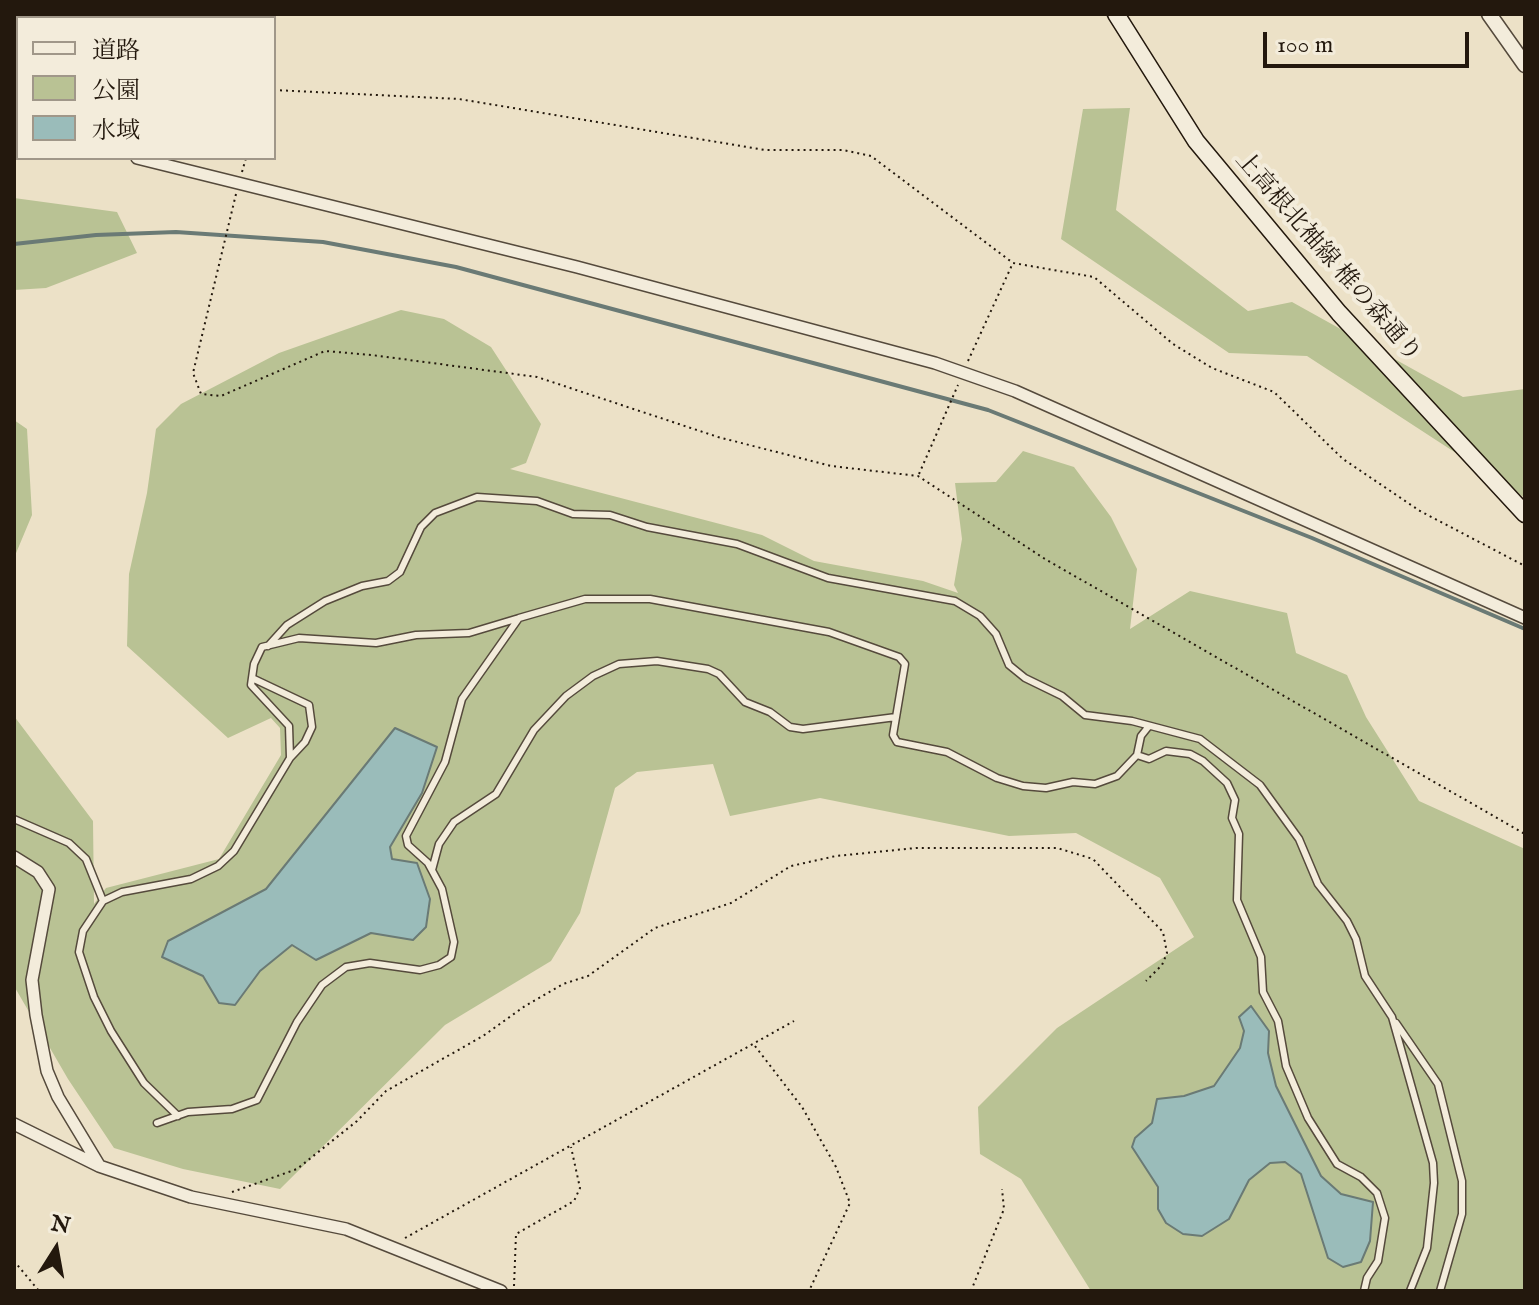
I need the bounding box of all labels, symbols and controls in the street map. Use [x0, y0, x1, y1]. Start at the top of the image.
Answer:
legend [16, 16, 276, 160]
scale bar [1267, 16, 1473, 66]
text: 100 m [1277, 30, 1333, 61]
text: 道路 [92, 36, 140, 67]
text: 公園 [92, 76, 140, 107]
text: 水域 [92, 116, 140, 147]
street label: 上高根北袖線 椎の森通り [1228, 147, 1426, 369]
north arrow [16, 1209, 96, 1289]
text: N [49, 1210, 73, 1241]

